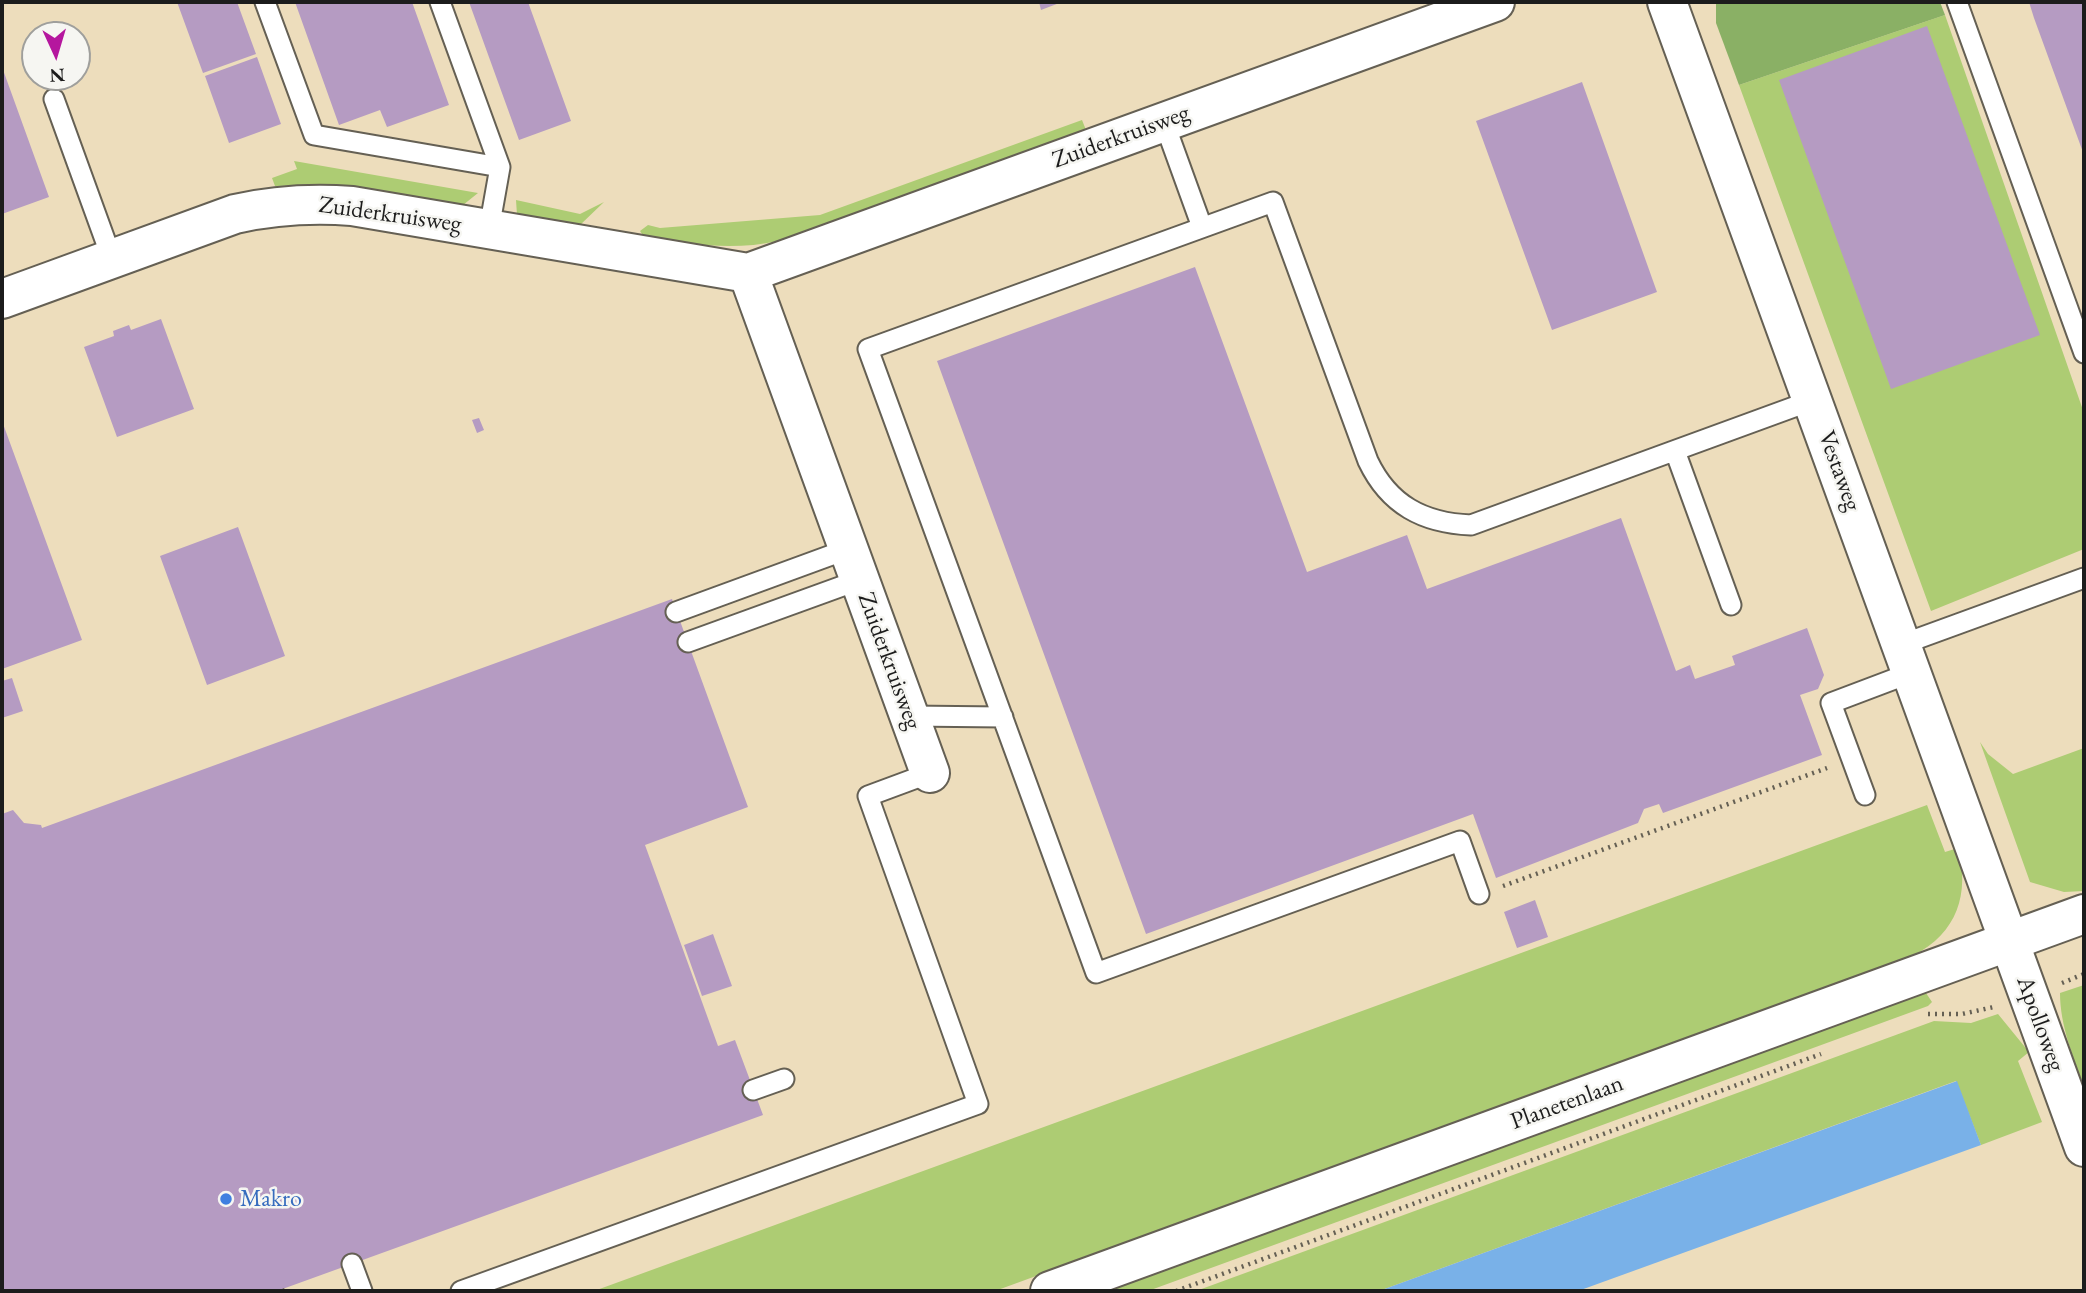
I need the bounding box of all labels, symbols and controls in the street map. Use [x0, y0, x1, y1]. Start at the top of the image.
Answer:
north arrow [21, 21, 91, 91]
text: N [49, 62, 66, 88]
street label: Zuiderkruisweg [1049, 99, 1193, 175]
street label: Zuiderkruisweg [317, 191, 463, 239]
street label: Vestaweg [1811, 427, 1867, 515]
street label: Zuiderkruisweg [851, 589, 927, 733]
street label: Apolloweg [2009, 972, 2071, 1076]
street label: Planetenlaan [1507, 1069, 1627, 1137]
place label: Makro [240, 1185, 302, 1213]
marker: Makro [218, 1191, 234, 1207]

